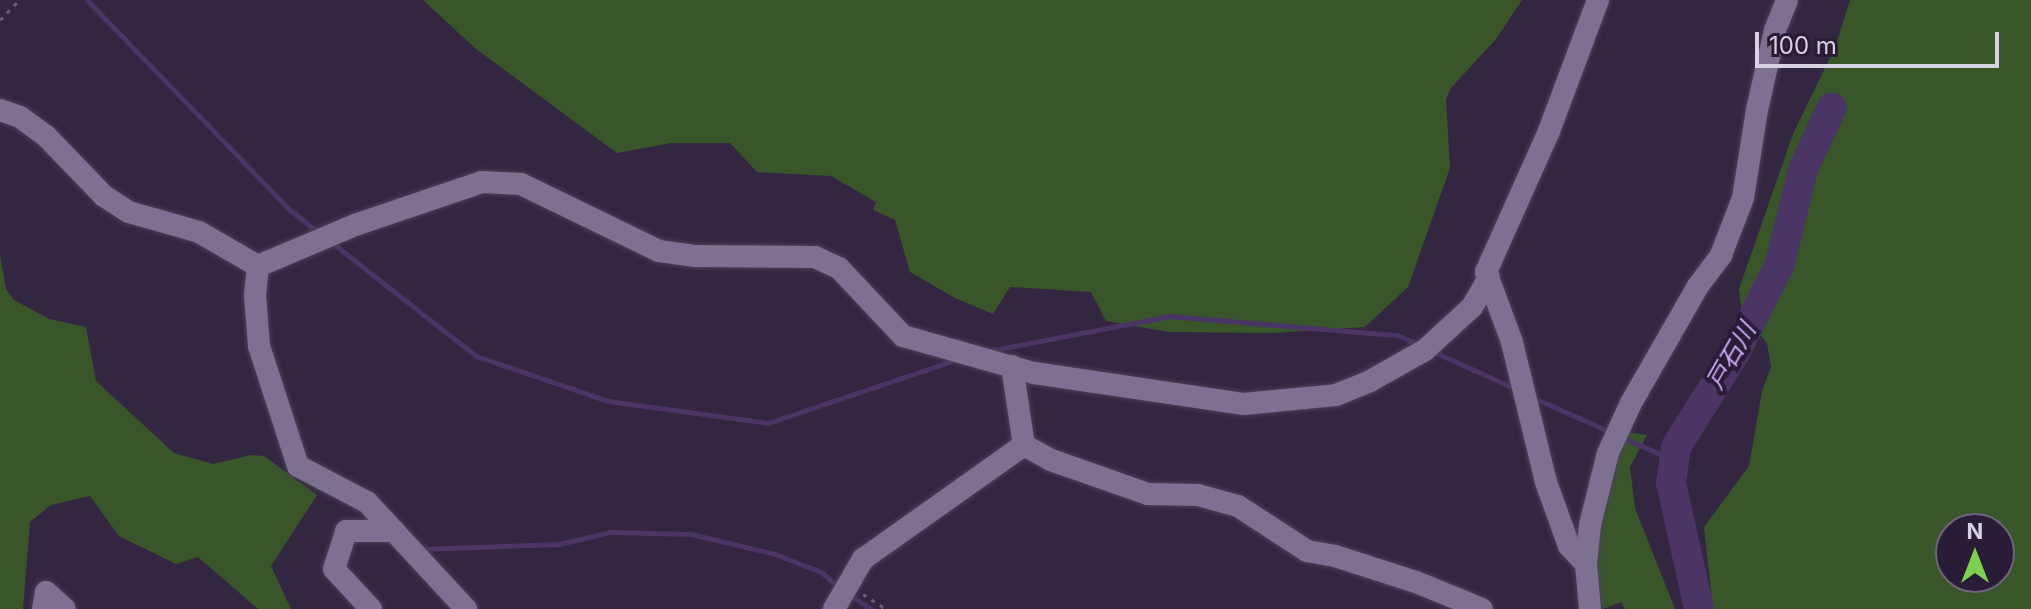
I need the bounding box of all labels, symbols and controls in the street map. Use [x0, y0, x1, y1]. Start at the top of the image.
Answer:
scale bar [1759, 16, 2003, 66]
text: 100 m [1769, 31, 1837, 60]
water label: 戸石川 [1701, 318, 1761, 394]
north arrow [1935, 513, 2015, 593]
text: N [1967, 518, 1983, 544]

